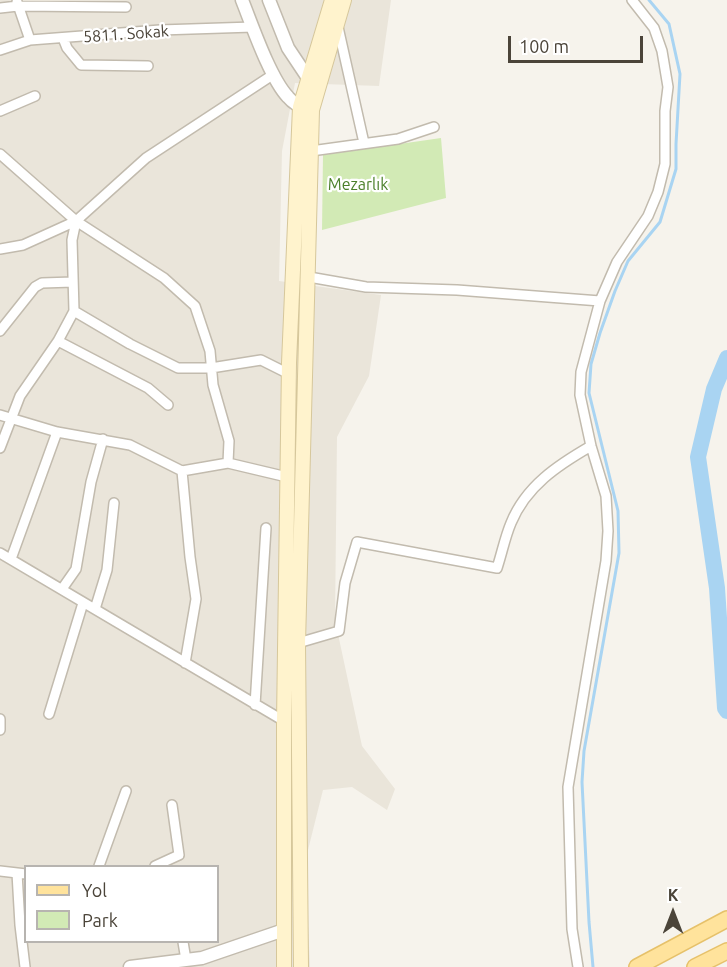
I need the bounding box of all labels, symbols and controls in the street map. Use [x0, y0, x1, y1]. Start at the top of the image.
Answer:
street label: 5811. Sokak [83, 21, 169, 47]
scale bar [511, 24, 646, 62]
text: 100 m [519, 36, 569, 56]
park label: Mezarlık [328, 175, 388, 195]
legend [24, 865, 219, 943]
text: Yol [82, 880, 107, 900]
north arrow [643, 883, 703, 943]
text: K [668, 886, 678, 904]
text: Park [82, 910, 118, 930]

